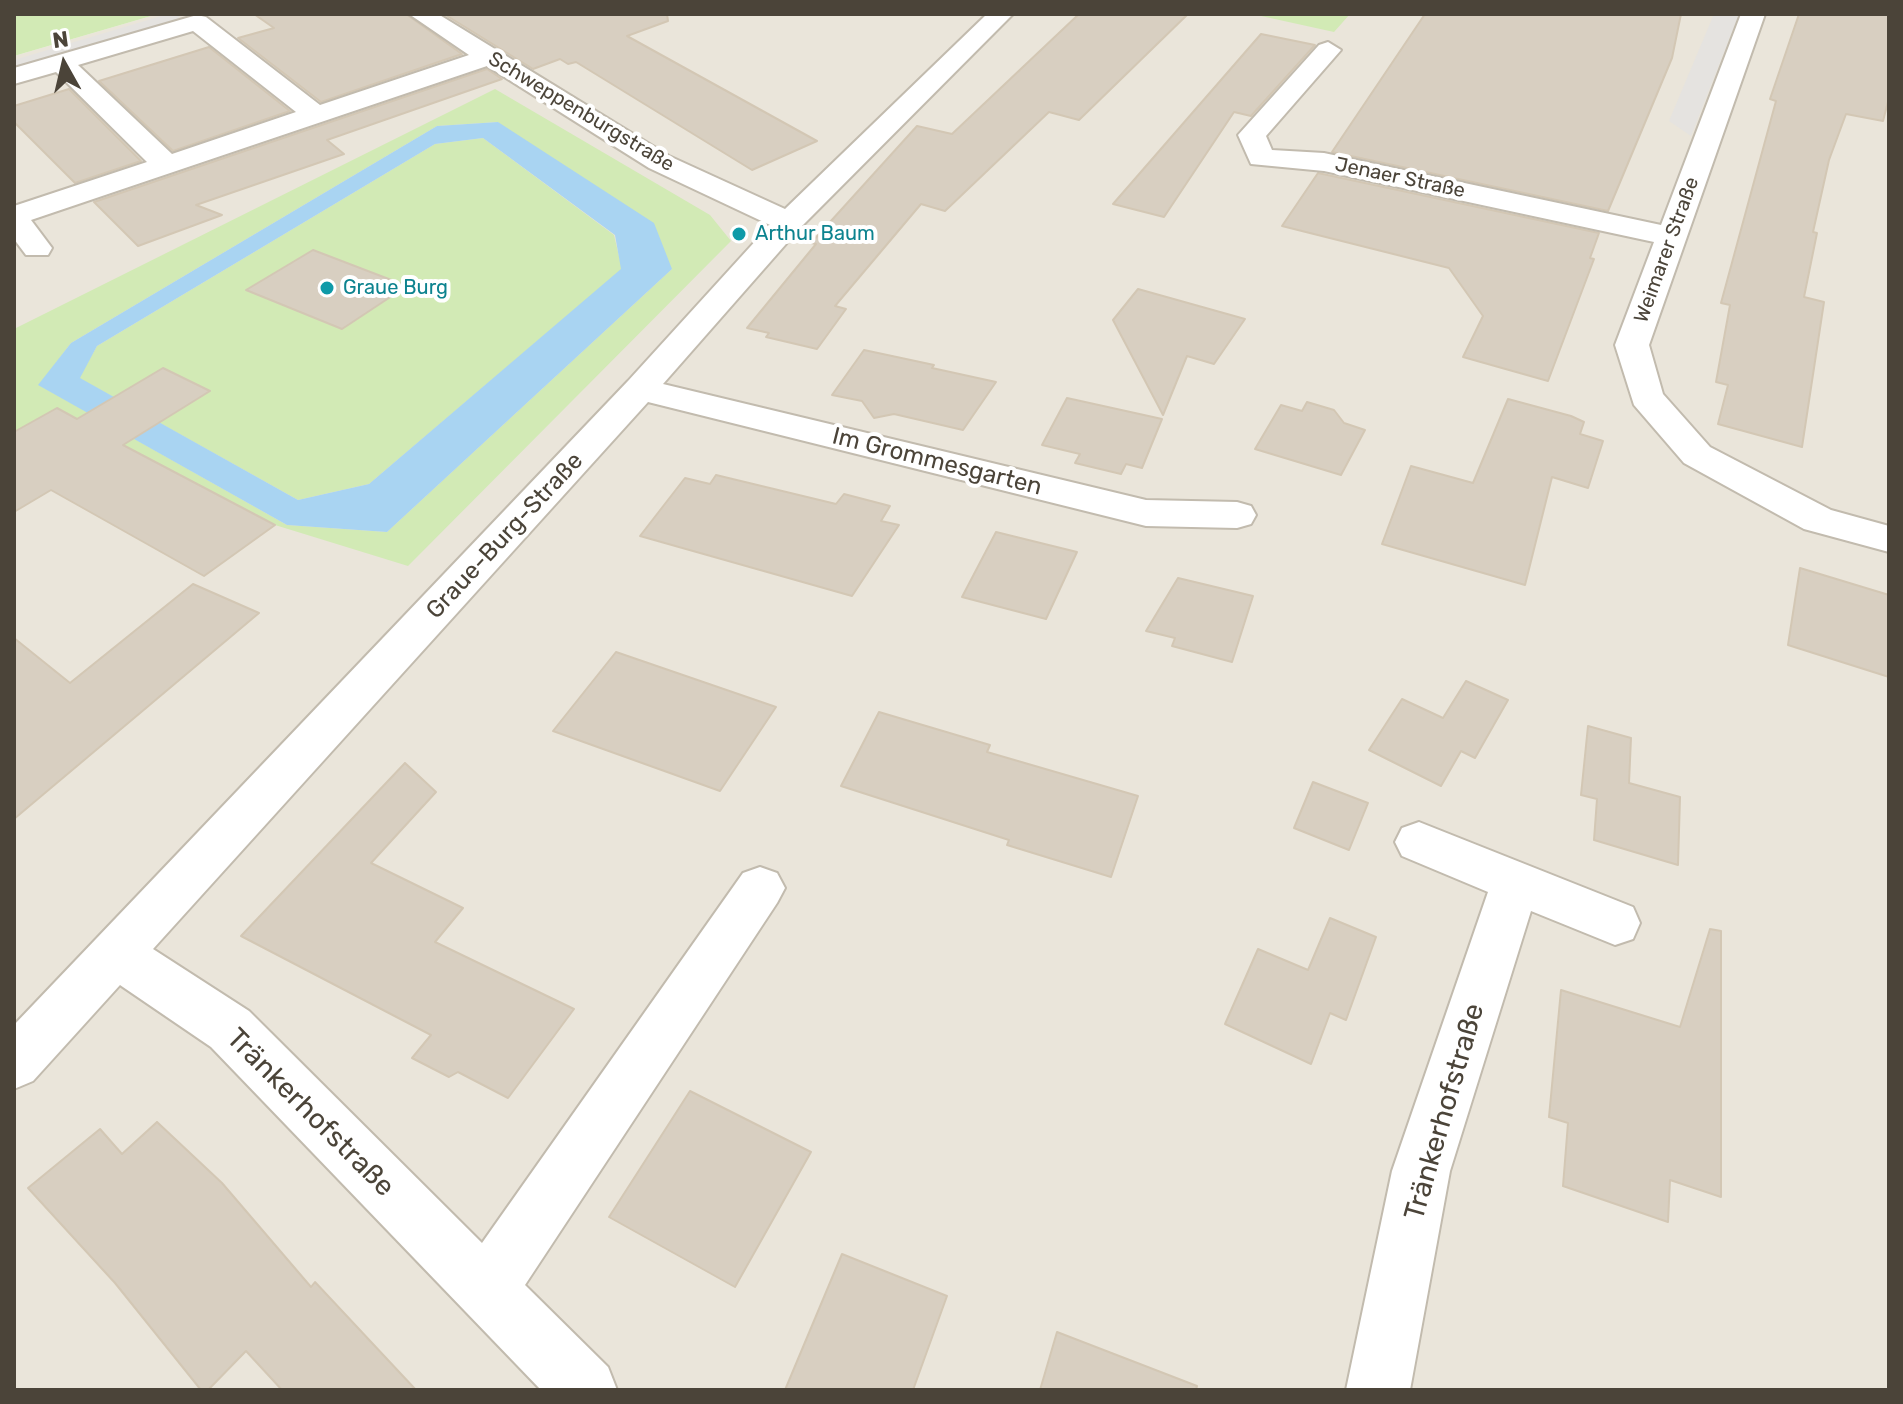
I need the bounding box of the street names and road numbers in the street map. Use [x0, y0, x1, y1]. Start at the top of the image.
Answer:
street label: Schweppenburgstraße [484, 47, 678, 177]
street label: Jenaer Straße [1333, 152, 1467, 204]
street label: Weimarer Straße [1630, 174, 1704, 326]
street label: Im Grommesgarten [829, 422, 1045, 502]
street label: Graue-Burg-Straße [421, 447, 589, 625]
street label: Tränkerhofstraße [1398, 1000, 1492, 1224]
street label: Tränkerhofstraße [219, 1022, 401, 1204]

